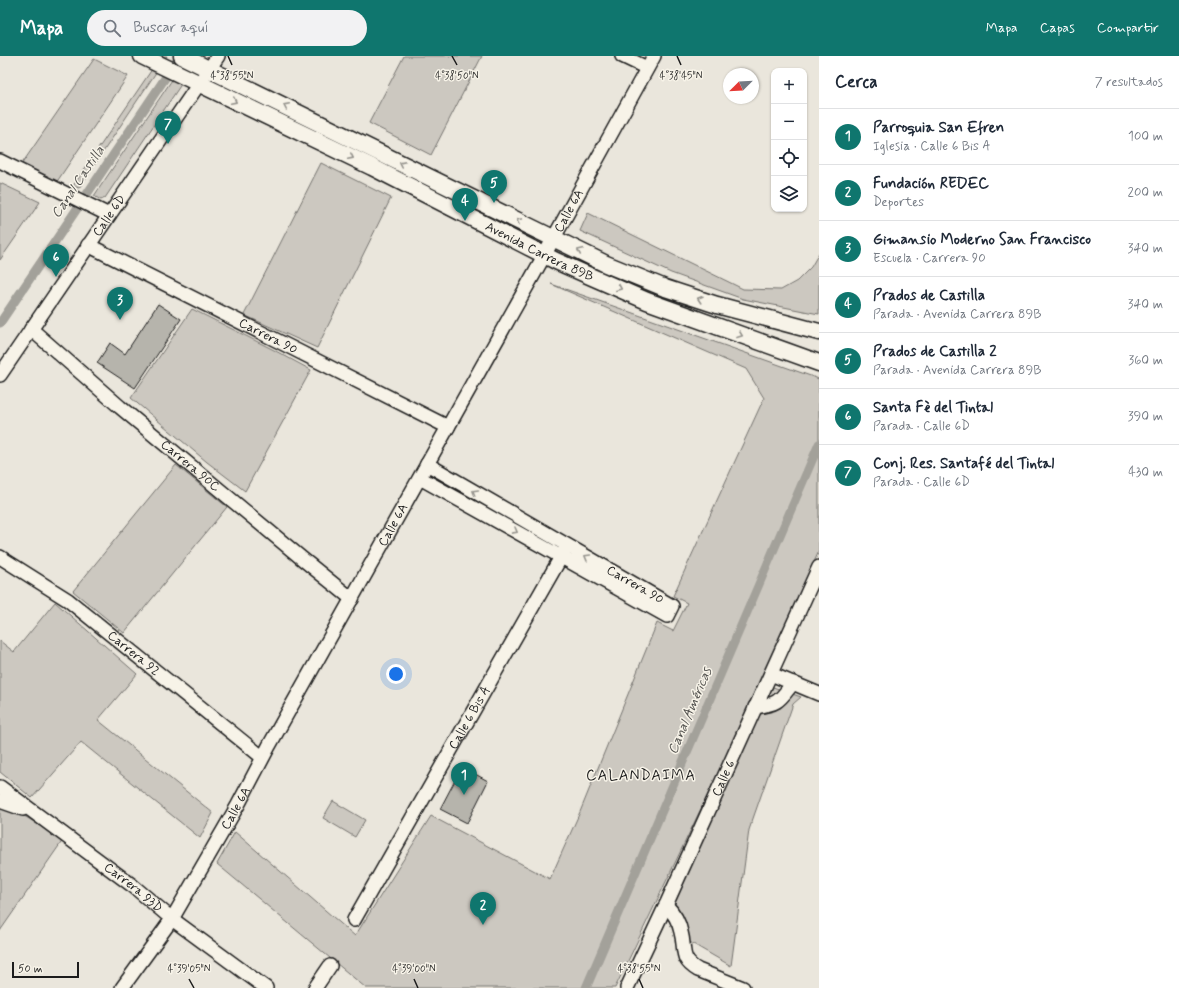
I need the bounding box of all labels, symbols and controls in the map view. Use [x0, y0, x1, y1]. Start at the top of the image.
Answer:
search box [87, 10, 367, 46]
text: Mapa [20, 16, 63, 41]
icon: search [101, 17, 123, 39]
text: Buscar aquí [133, 18, 209, 38]
text: Mapa [986, 19, 1018, 37]
text: Capas [1040, 19, 1075, 37]
text: Compartir [1097, 19, 1159, 37]
north arrow [723, 68, 759, 104]
map controls [771, 68, 807, 212]
button: + [771, 68, 807, 104]
text: 4°38'55"N [211, 69, 254, 83]
text: 4°38'50"N [435, 69, 479, 83]
text: 4°38'45"N [660, 69, 703, 83]
text: Cerca [835, 71, 878, 93]
text: 7 resultados [1095, 74, 1163, 91]
one-way arrow [229, 96, 237, 104]
one-way arrow [282, 104, 290, 111]
button: − [771, 104, 807, 140]
pin: 7 [155, 111, 181, 144]
text: Parroquia San Efren [873, 118, 1004, 138]
text: 1 [845, 128, 851, 145]
text: 100 m [1128, 128, 1163, 145]
text: Iglesia · Calle 6 Bis A [873, 138, 991, 155]
button: locate [771, 140, 807, 176]
water label: Canal Castilla [47, 142, 109, 221]
one-way arrow [347, 152, 354, 160]
one-way arrow [399, 161, 407, 168]
pin: 5 [481, 170, 507, 203]
text: Fundación REDEC [873, 174, 989, 194]
button: layers [771, 176, 807, 212]
text: 2 [845, 184, 851, 201]
text: 200 m [1128, 184, 1163, 201]
street label: Calle 6A [550, 186, 587, 235]
pin: 4 [452, 188, 478, 221]
street label: Calle 6D [89, 191, 129, 240]
text: Deportes [873, 194, 924, 211]
street label: Avenida Carrera 89B [482, 218, 596, 285]
one-way arrow [515, 219, 523, 226]
text: Gimansio Moderno San Francisco [873, 230, 1091, 250]
text: 3 [845, 240, 851, 257]
text: 340 m [1128, 240, 1163, 257]
pin: 6 [43, 244, 69, 277]
one-way arrow [576, 248, 583, 256]
text: Escuela · Carrera 90 [873, 250, 986, 267]
one-way arrow [615, 284, 622, 292]
text: Prados de Castilla [873, 286, 985, 306]
pin: 3 [107, 287, 133, 320]
one-way arrow [697, 296, 704, 304]
text: 4 [844, 296, 852, 313]
text: 340 m [1128, 296, 1163, 313]
text: Parada · Avenida Carrera 89B [873, 306, 1041, 323]
street label: Carrera 90 [236, 314, 300, 358]
one-way arrow [736, 330, 743, 339]
text: Prados de Castilla 2 [873, 342, 997, 362]
text: 5 [844, 352, 852, 369]
text: 360 m [1128, 352, 1163, 369]
text: Parada · Avenida Carrera 89B [873, 362, 1041, 379]
text: Santa Fè del Tintal [873, 398, 993, 418]
text: 6 [845, 408, 851, 425]
text: 390 m [1128, 408, 1163, 425]
text: Parada · Calle 6D [873, 418, 970, 435]
street label: Carrera 90C [157, 436, 224, 495]
text: Conj. Res. Santafé del Tintal [873, 454, 1054, 474]
text: 7 [844, 464, 852, 481]
text: 430 m [1128, 464, 1163, 481]
text: Parada · Calle 6D [873, 474, 970, 491]
one-way arrow [472, 489, 479, 496]
street label: Calle 6A [374, 500, 412, 550]
one-way arrow [511, 526, 518, 533]
one-way arrow [584, 555, 591, 562]
street label: Carrera 90 [603, 562, 667, 608]
street label: Carrera 92 [104, 627, 164, 680]
your location [386, 664, 406, 684]
water label: Canal Américas [664, 664, 717, 757]
street label: Calle 6 Bis A [445, 683, 494, 752]
street label: Calle 6 [708, 757, 739, 799]
pin: 1 [451, 762, 477, 795]
district label: CALANDAIMA [586, 766, 696, 786]
street label: Calle 6A [217, 784, 255, 833]
street label: Carrera 93D [101, 859, 166, 916]
pin: 2 [470, 892, 496, 925]
scale bar [12, 960, 79, 979]
text: 50 m [18, 962, 43, 976]
text: 4°39'05"N [167, 962, 211, 976]
text: 4°39'00"N [392, 962, 436, 976]
text: 4°38'55"N [618, 962, 661, 976]

